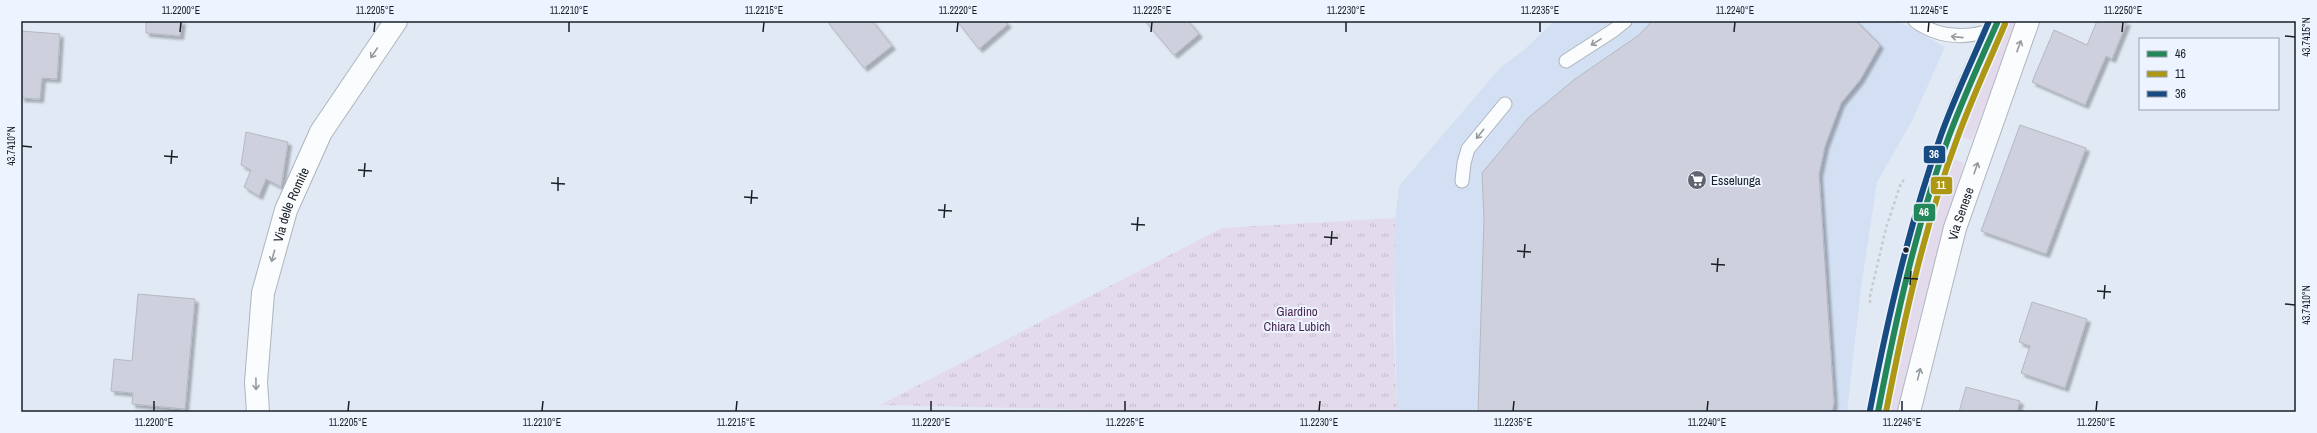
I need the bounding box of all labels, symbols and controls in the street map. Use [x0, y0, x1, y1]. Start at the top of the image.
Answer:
text: 11.2200°E [162, 4, 200, 17]
text: 11.2205°E [356, 4, 394, 17]
text: 11.2210°E [550, 4, 588, 17]
text: 11.2215°E [745, 4, 783, 17]
text: 11.2220°E [939, 4, 977, 17]
text: 11.2225°E [1133, 4, 1171, 17]
text: 11.2230°E [1327, 4, 1365, 17]
text: 11.2235°E [1521, 4, 1559, 17]
text: 11.2240°E [1716, 4, 1754, 17]
text: 11.2245°E [1910, 4, 1948, 17]
text: 11.2250°E [2104, 4, 2142, 17]
text: 43.7415°N [2300, 17, 2313, 57]
one-way arrow [1951, 33, 1964, 40]
one-way arrow [1590, 38, 1602, 46]
legend [2139, 38, 2279, 110]
one-way arrow [2016, 40, 2024, 52]
text: 46 [2175, 46, 2186, 62]
one-way arrow [370, 48, 378, 59]
text: 11 [2175, 66, 2186, 82]
text: 36 [2175, 86, 2186, 102]
text: 43.7410°N [5, 126, 18, 166]
one-way arrow [1476, 128, 1485, 139]
line badge: 36 [1923, 145, 1946, 164]
text: 36 [1929, 147, 1939, 161]
one-way arrow [1972, 163, 1980, 175]
street label: Via delle Romite [269, 165, 313, 244]
supermarket icon: Esselunga [1686, 169, 1708, 191]
place label: Esselunga [1711, 172, 1761, 189]
line badge: 11 [1930, 176, 1953, 195]
text: 11 [1936, 178, 1946, 192]
street label: Via Senese [1944, 185, 1977, 242]
line badge: 46 [1913, 203, 1936, 222]
text: 46 [1919, 205, 1929, 219]
unlabelled marker [1901, 245, 1911, 255]
one-way arrow [269, 249, 277, 262]
text: 43.7410°N [2300, 285, 2313, 325]
park label: Giardino Chiara Lubich [1264, 303, 1331, 335]
one-way arrow [1915, 368, 1923, 381]
one-way arrow [253, 377, 260, 390]
text: 11.2200°E [135, 416, 173, 429]
text: 11.2205°E [329, 416, 367, 429]
text: 11.2210°E [523, 416, 561, 429]
text: 11.2215°E [717, 416, 755, 429]
text: 11.2220°E [912, 416, 950, 429]
text: 11.2225°E [1106, 416, 1144, 429]
text: 11.2230°E [1300, 416, 1338, 429]
text: 11.2235°E [1494, 416, 1532, 429]
text: 11.2240°E [1688, 416, 1726, 429]
text: 11.2245°E [1883, 416, 1921, 429]
text: 11.2250°E [2077, 416, 2115, 429]

